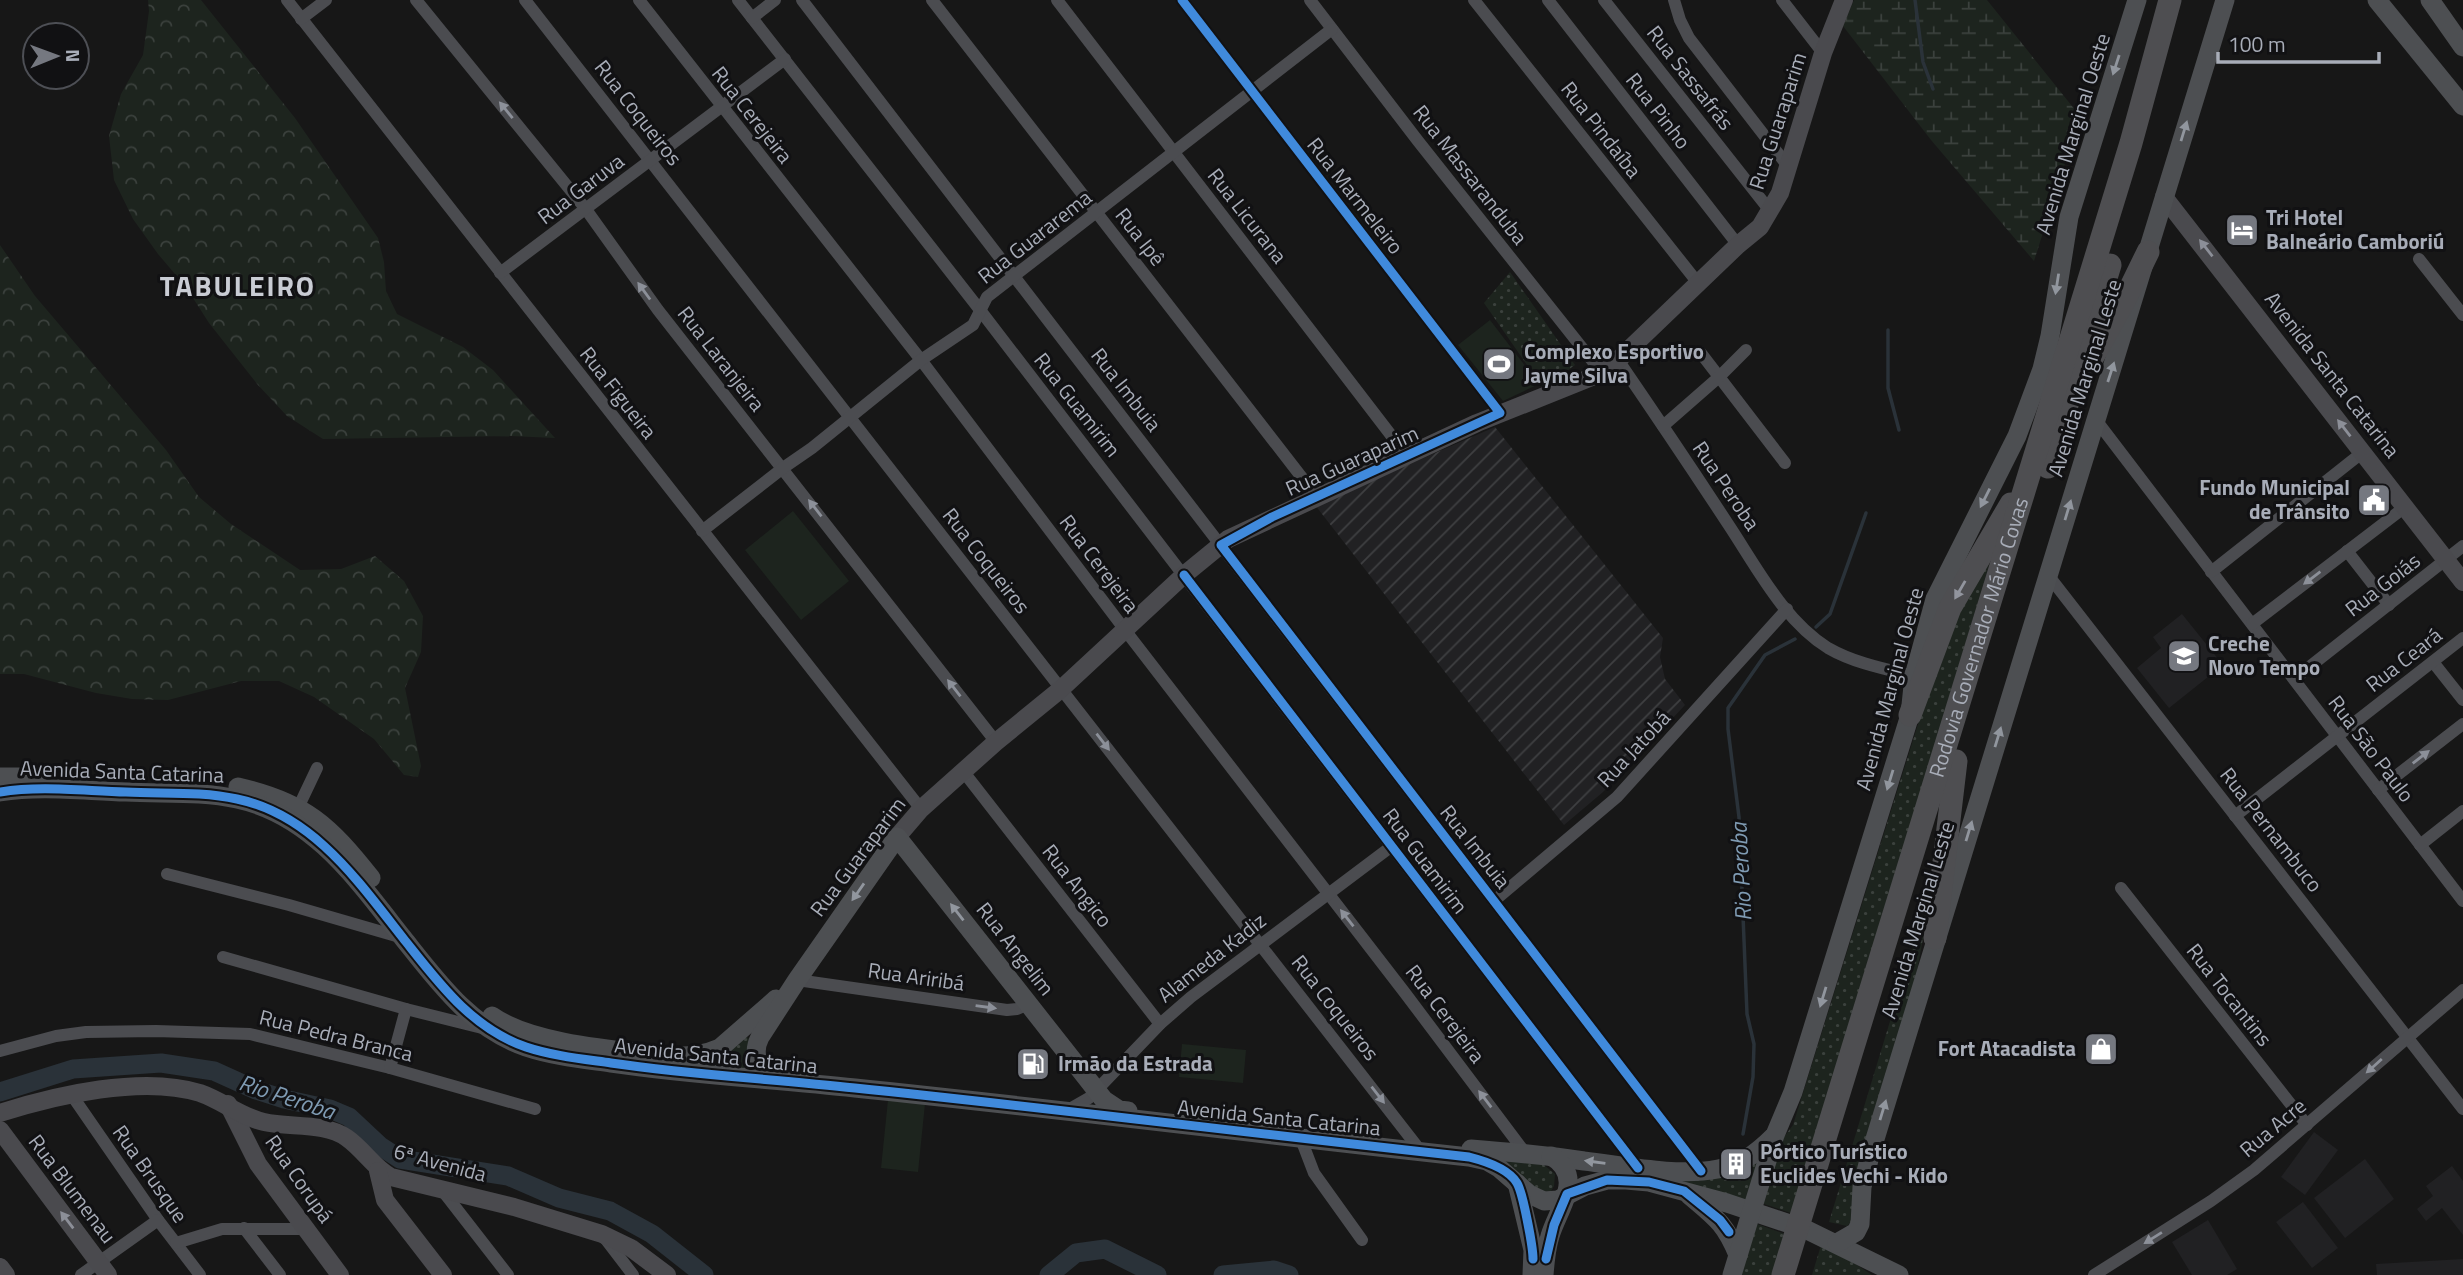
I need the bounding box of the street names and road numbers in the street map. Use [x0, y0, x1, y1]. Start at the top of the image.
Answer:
street label: Rua Sassafrás [1640, 18, 1742, 137]
street label: Avenida Marginal Oeste [2026, 29, 2118, 238]
street label: Rua Guaraparim [1740, 48, 1814, 193]
street label: Rua Coqueiros [587, 53, 690, 172]
street label: Rua Cerejeira [704, 59, 801, 170]
street label: Rua Pinho [1619, 65, 1699, 156]
street label: Rua Pindaíba [1554, 74, 1650, 185]
street label: Rua Massaranduba [1406, 97, 1536, 252]
street label: Rua Marmeleiro [1300, 130, 1412, 261]
street label: Rua Garuva [530, 145, 631, 232]
street label: Rua Licurana [1200, 161, 1296, 270]
street label: Rua Guararema [970, 181, 1099, 291]
street label: Rua Ipê [1108, 201, 1174, 272]
street label: Avenida Marginal Leste [2039, 275, 2129, 480]
street label: Avenida Santa Catarina [2257, 284, 2408, 465]
street label: Rua Laranjeira [670, 299, 774, 418]
street label: Rua Figueira [572, 339, 665, 446]
street label: Rua Imbuia [1084, 340, 1170, 439]
street label: Rua Guamirim [1027, 345, 1129, 464]
street label: Rua Guaraparim [1280, 416, 1423, 504]
street label: Rua Peroba [1685, 434, 1769, 537]
street label: Rodovia Governador Mário Covas [1920, 493, 2036, 781]
street label: Rua Coqueiros [935, 501, 1038, 620]
street label: Rua Cerejeira [1052, 507, 1148, 620]
street label: Rua Goiás [2338, 544, 2427, 624]
street label: Avenida Marginal Oeste [1847, 584, 1932, 794]
street label: Rua Ceará [2358, 619, 2449, 699]
street label: Rua São Paulo [2321, 688, 2423, 809]
street label: Rua Jatobá [1589, 702, 1678, 794]
street label: Avenida Santa Catarina [20, 751, 225, 791]
street label: Rua Pernambuco [2213, 760, 2331, 899]
street label: Rua Guaraparim [802, 790, 913, 923]
street label: Rua Imbuia [1433, 797, 1519, 896]
street label: Rua Guamirim [1375, 801, 1476, 920]
street label: Avenida Marginal Leste [1872, 817, 1962, 1022]
street label: Rua Angico [1035, 837, 1121, 934]
street label: Rua Angelim [969, 895, 1063, 1002]
street label: Alameda Kadiz [1150, 905, 1272, 1010]
street label: Rua Tocantins [2179, 936, 2280, 1053]
street label: Rua Coqueiros [1284, 948, 1387, 1067]
street label: Rua Ariribá [866, 953, 967, 999]
street label: Rua Cerejeira [1398, 957, 1494, 1070]
street label: Rua Pedra Branca [256, 1000, 417, 1070]
street label: Avenida Santa Catarina [613, 1028, 820, 1082]
street label: Avenida Santa Catarina [1176, 1090, 1383, 1144]
street label: Rua Acre [2232, 1090, 2313, 1165]
street label: Rua Brusque [105, 1118, 196, 1229]
street label: Rua Blumenau [21, 1127, 124, 1250]
street label: Rua Corupá [258, 1128, 342, 1230]
street label: 6ª Avenida [390, 1134, 491, 1190]

